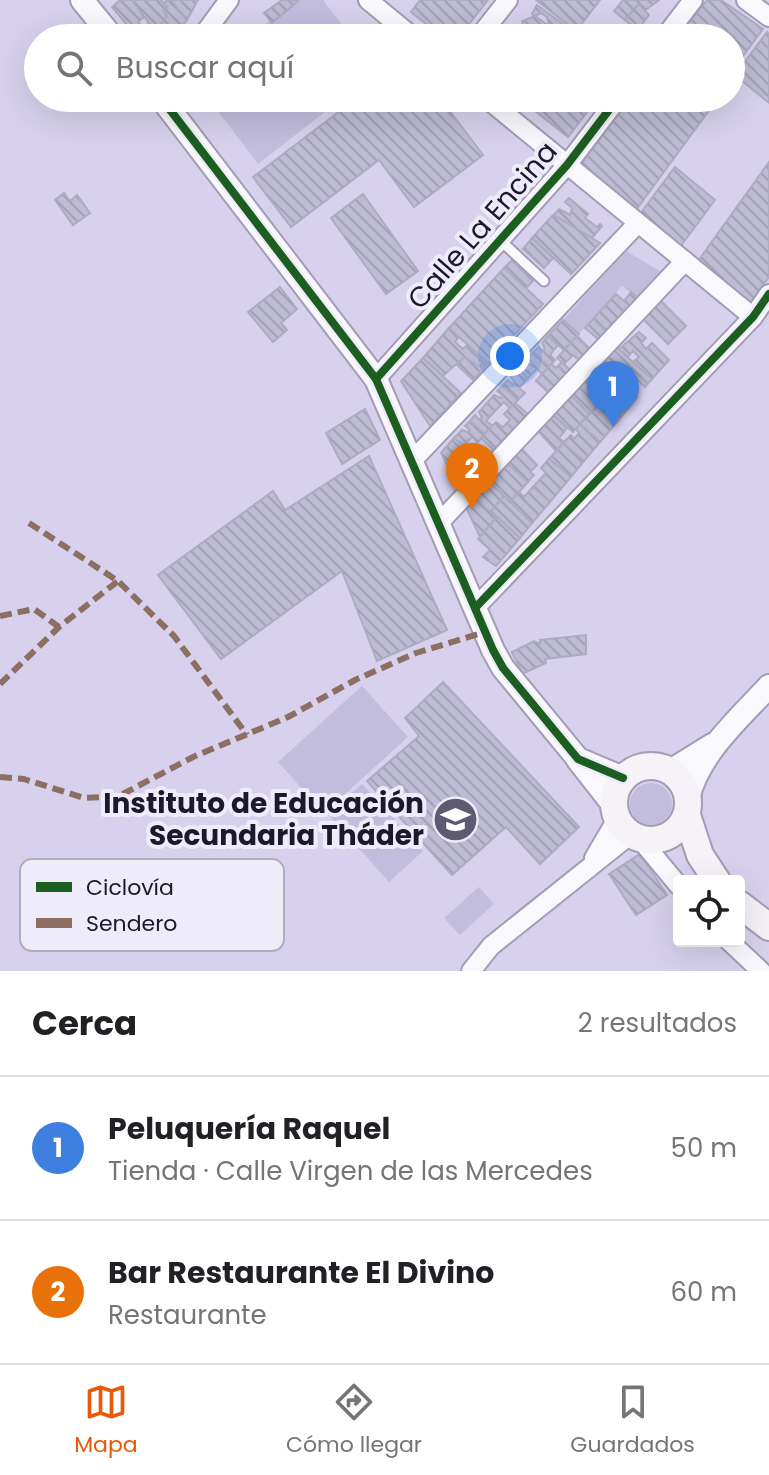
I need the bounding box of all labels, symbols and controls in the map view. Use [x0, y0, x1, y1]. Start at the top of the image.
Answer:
search box [24, 24, 745, 112]
icon: search [52, 46, 96, 90]
text: Buscar aquí [116, 46, 294, 89]
street label: Calle La Encina [399, 133, 566, 318]
your location [490, 336, 530, 376]
pin: 1 [587, 361, 639, 427]
pin: 2 [446, 443, 498, 509]
place label: Instituto de Educación Secundaria Tháder [103, 784, 424, 855]
school or university icon: Instituto de Educación Secundaria Tháder [431, 795, 479, 843]
legend [20, 859, 284, 951]
text: Ciclovía [86, 872, 174, 903]
map controls [673, 875, 745, 947]
button: locate [673, 875, 745, 947]
text: Sendero [86, 908, 177, 939]
text: Cerca [32, 999, 137, 1047]
text: 2 resultados [578, 1005, 737, 1041]
text: Peluquería Raquel [108, 1107, 390, 1150]
text: 1 [53, 1130, 63, 1166]
text: 50 m [671, 1130, 737, 1166]
text: Tienda · Calle Virgen de las Mercedes [108, 1153, 593, 1189]
text: Bar Restaurante El Divino [108, 1251, 494, 1294]
text: 2 [51, 1274, 65, 1310]
text: 60 m [670, 1274, 737, 1310]
text: Restaurante [108, 1297, 267, 1333]
tab: Mapa [74, 1380, 138, 1461]
tab: Cómo llegar [286, 1380, 422, 1461]
tab: Guardados [570, 1380, 695, 1461]

